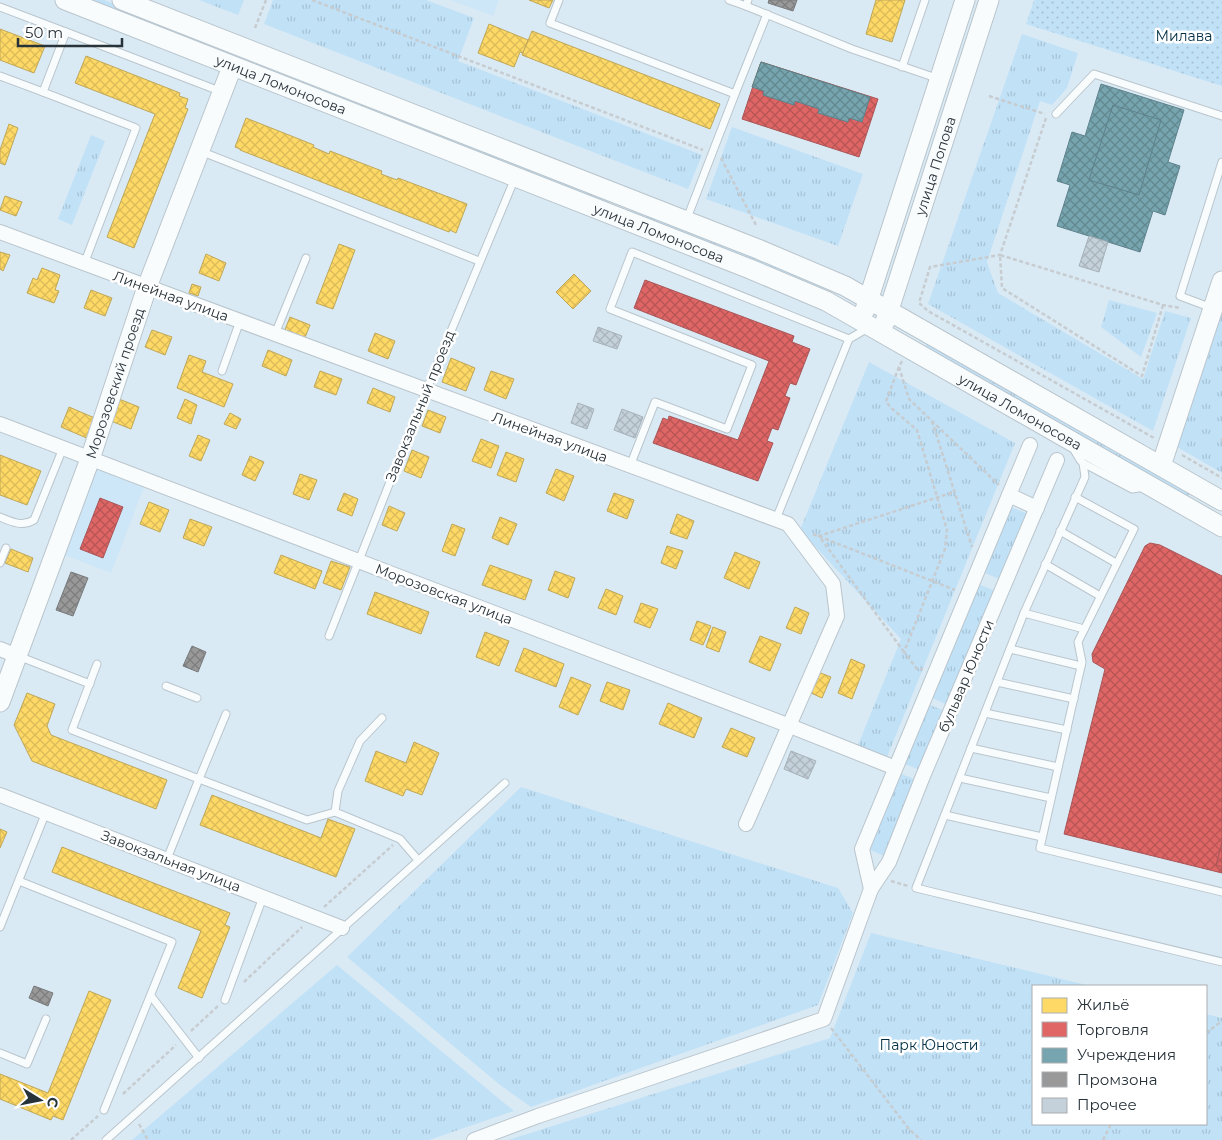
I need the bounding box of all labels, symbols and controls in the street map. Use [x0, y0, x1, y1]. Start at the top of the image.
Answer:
scale bar [18, 15, 121, 47]
text: 50 m [25, 23, 63, 42]
park label: Милава [1156, 27, 1212, 45]
street label: улица Ломоносова [212, 51, 349, 119]
street label: улица Попова [911, 114, 960, 219]
street label: улица Ломоносова [590, 199, 727, 267]
street label: Линейная улица [111, 267, 231, 325]
street label: Морозовский проезд [82, 305, 149, 461]
street label: Завокзальный проезд [381, 328, 459, 484]
street label: улица Ломоносова [955, 369, 1085, 454]
street label: Линейная улица [490, 408, 610, 466]
street label: Морозовская улица [373, 559, 515, 629]
street label: бульвар Юности [934, 617, 998, 735]
street label: Завокзальная улица [99, 826, 243, 896]
legend [1032, 985, 1207, 1125]
text: Жильё [1077, 995, 1130, 1014]
text: Торговля [1077, 1020, 1149, 1039]
park label: Парк Юности [880, 1036, 978, 1054]
text: Учреждения [1077, 1045, 1176, 1064]
text: Промзона [1077, 1070, 1157, 1089]
north arrow [15, 1075, 65, 1125]
text: Прочее [1077, 1095, 1137, 1114]
text: С [43, 1096, 63, 1109]

